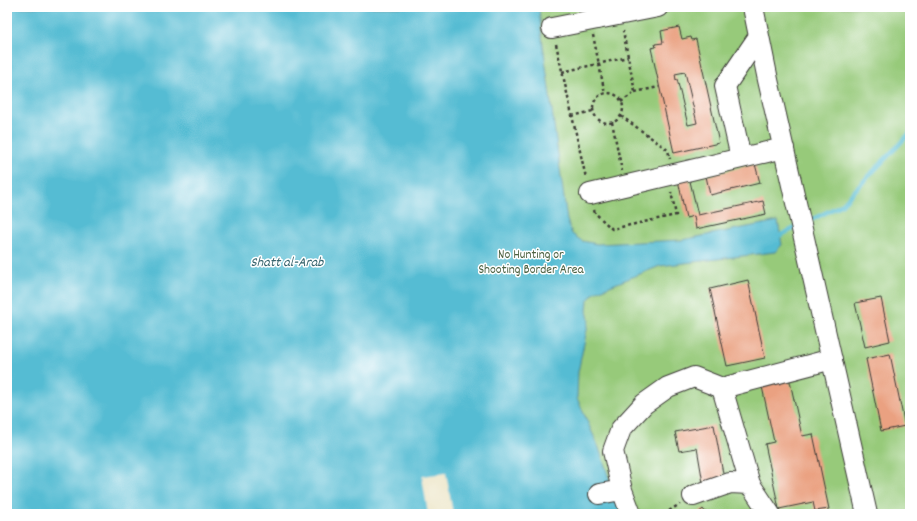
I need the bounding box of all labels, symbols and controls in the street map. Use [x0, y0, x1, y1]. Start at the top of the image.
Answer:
park label: No Hunting or Shooting Border Area [478, 246, 585, 280]
water label: Shatt al-Arab [251, 253, 325, 273]

